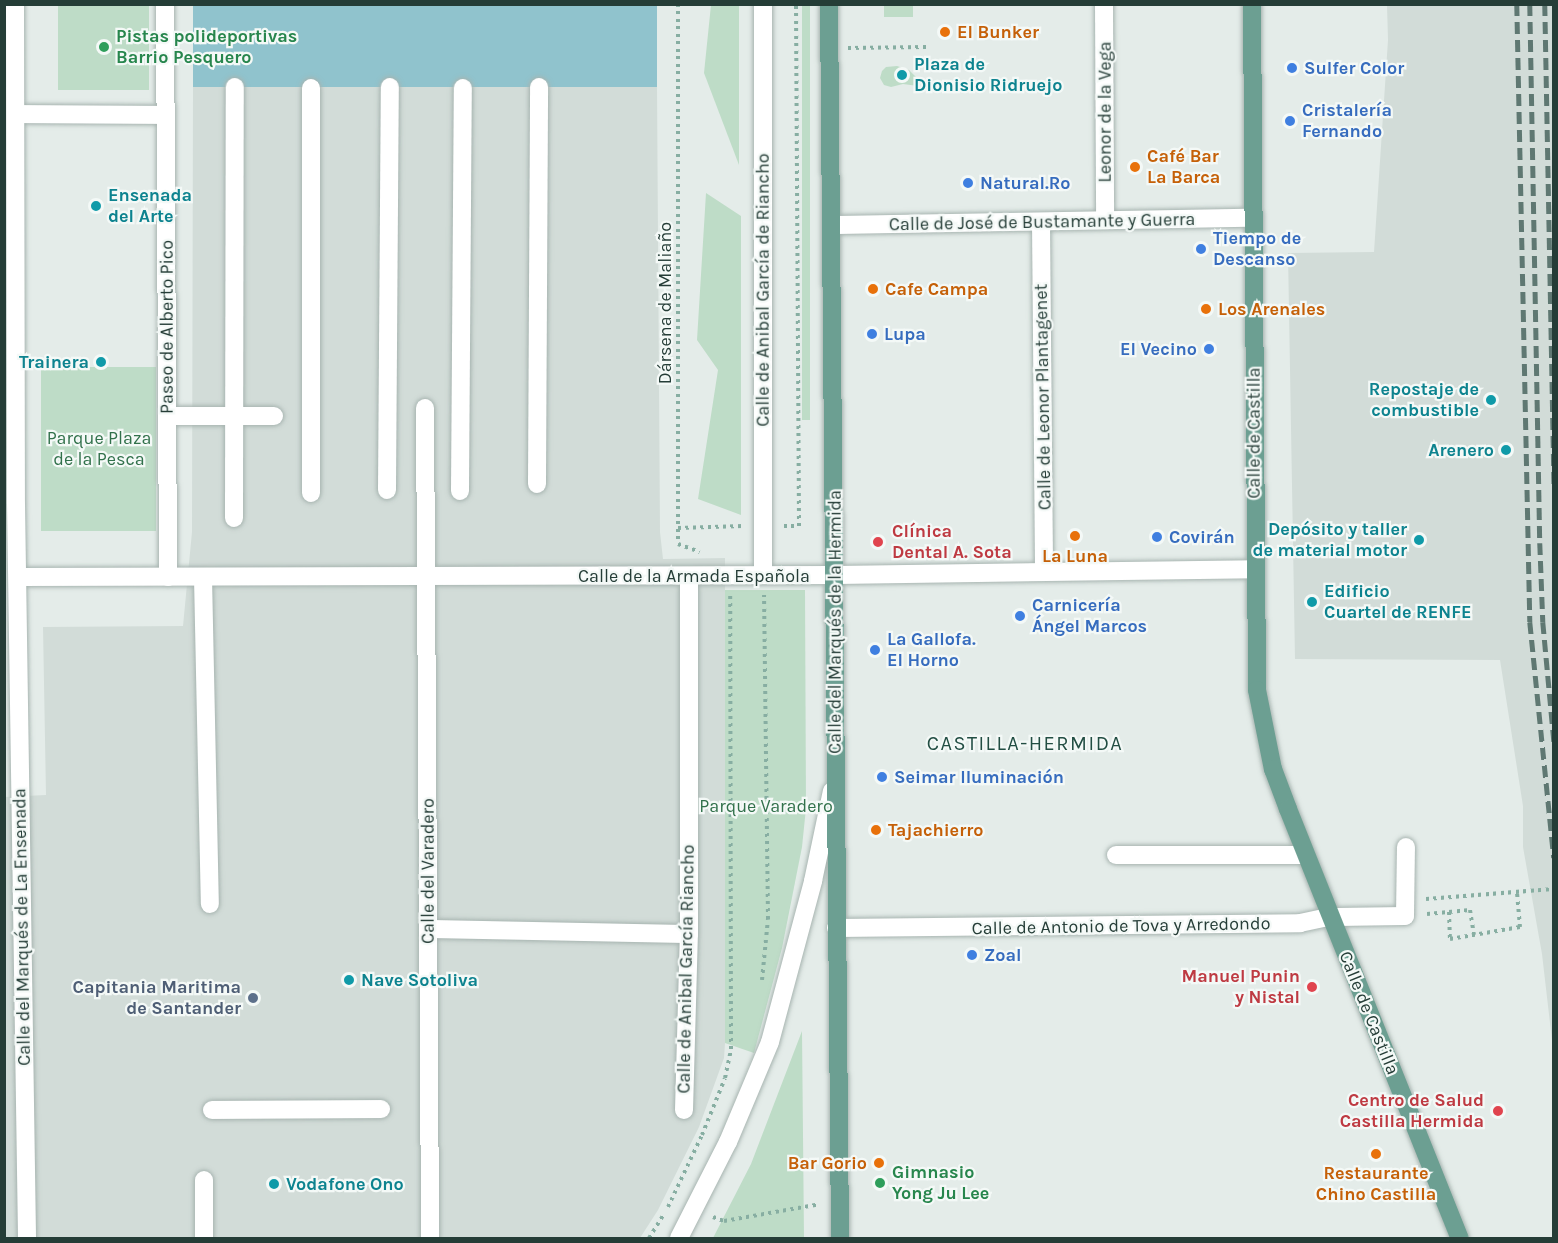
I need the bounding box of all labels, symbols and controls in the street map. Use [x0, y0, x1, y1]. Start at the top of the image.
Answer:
place label: El Bunker [957, 21, 1039, 43]
marker: El Bunker [938, 25, 952, 39]
place label: Pistas polideportivas Barrio Pesquero [116, 26, 297, 68]
marker: Pistas polideportivas Barrio Pesquero [97, 40, 111, 54]
street label: Leonor de la Vega [1094, 41, 1116, 183]
place label: Plaza de Dionisio Ridruejo [914, 54, 1062, 97]
place label: Sulfer Color [1304, 57, 1404, 79]
marker: Sulfer Color [1285, 61, 1299, 75]
marker: Plaza de Dionisio Ridruejo [895, 68, 909, 82]
place label: Cristalería Fernando [1302, 100, 1392, 142]
marker: Cristalería Fernando [1283, 114, 1297, 128]
place label: Café Bar La Barca [1147, 146, 1220, 188]
street label: Calle de Anibal García de Riancho [752, 153, 774, 427]
marker: Café Bar La Barca [1128, 160, 1142, 174]
place label: Natural.Ro [980, 172, 1071, 194]
marker: Natural.Ro [961, 176, 975, 190]
place label: Ensenada del Arte [108, 185, 192, 228]
marker: Ensenada del Arte [89, 199, 103, 213]
street label: Calle de José de Bustamante y Guerra [889, 209, 1195, 235]
street label: Dársena de Maliaño [654, 222, 676, 384]
place label: Tiempo de Descanso [1213, 228, 1301, 270]
street label: Paseo de Alberto Pico [156, 240, 178, 414]
marker: Tiempo de Descanso [1194, 242, 1208, 256]
place label: Cafe Campa [885, 278, 988, 300]
marker: Cafe Campa [866, 282, 880, 296]
street label: Calle de Leonor Plantagenet [1030, 284, 1056, 510]
place label: Los Arenales [1218, 298, 1325, 320]
marker: Los Arenales [1199, 302, 1213, 316]
place label: Lupa [884, 323, 926, 345]
marker: Lupa [865, 327, 879, 341]
place label: El Vecino [1120, 338, 1197, 360]
marker: El Vecino [1202, 342, 1216, 356]
place label: Trainera [19, 351, 89, 373]
marker: Trainera [94, 355, 108, 369]
street label: Calle de Castilla [1243, 367, 1265, 499]
place label: Repostaje de combustible [1369, 379, 1479, 422]
marker: Repostaje de combustible [1484, 393, 1498, 407]
park label: Parque Plaza de la Pesca [47, 428, 151, 470]
place label: Arenero [1428, 439, 1494, 461]
marker: Arenero [1499, 443, 1513, 457]
street label: Calle del Marqués de la Hermida [824, 490, 846, 754]
place label: Depósito y taller de material motor [1252, 519, 1407, 562]
place label: Clínica Dental A. Sota [892, 521, 1012, 564]
place label: Covirán [1169, 526, 1235, 548]
marker: La Luna [1068, 529, 1082, 543]
marker: Covirán [1150, 530, 1164, 544]
marker: Clínica Dental A. Sota [869, 533, 887, 551]
marker: Depósito y taller de material motor [1412, 533, 1426, 547]
place label: La Luna [1042, 545, 1108, 567]
street label: Calle de la Armada Española [578, 565, 810, 587]
place label: Edificio Cuartel de RENFE [1324, 581, 1472, 624]
place label: Carnicería Ángel Marcos [1032, 595, 1147, 638]
marker: Edificio Cuartel de RENFE [1305, 595, 1319, 609]
marker: Carnicería Ángel Marcos [1013, 609, 1027, 623]
place label: La Gallofa. El Horno [887, 629, 976, 672]
marker: La Gallofa. El Horno [868, 643, 882, 657]
district label: CASTILLA-HERMIDA [927, 731, 1123, 755]
place label: Seimar Iluminación [894, 766, 1064, 788]
marker: Seimar Iluminación [875, 770, 889, 784]
street label: Calle del Marqués de La Ensenada [9, 788, 35, 1066]
park label: Parque Varadero [699, 795, 833, 817]
street label: Calle del Varadero [417, 798, 439, 944]
place label: Tajachierro [888, 819, 983, 841]
marker: Tajachierro [869, 823, 883, 837]
street label: Calle de Anibal García Riancho [673, 844, 699, 1094]
street label: Calle de Antonio de Tova y Arredondo [971, 913, 1271, 939]
place label: Zoal [984, 944, 1022, 966]
marker: Zoal [965, 948, 979, 962]
street label: Calle de Castilla [1334, 948, 1404, 1078]
place label: Manuel Punin y Nistal [1182, 966, 1300, 1008]
place label: Nave Sotoliva [361, 969, 478, 991]
marker: Nave Sotoliva [342, 973, 356, 987]
place label: Capitania Maritima de Santander [72, 977, 241, 1020]
marker: Manuel Punin y Nistal [1305, 980, 1319, 994]
marker: Capitania Maritima de Santander [246, 991, 260, 1005]
place label: Centro de Salud Castilla Hermida [1340, 1090, 1484, 1132]
marker: Centro de Salud Castilla Hermida [1489, 1102, 1507, 1120]
marker: Restaurante Chino Castilla [1369, 1147, 1383, 1161]
place label: Bar Gorio [788, 1152, 867, 1174]
marker: Bar Gorio [872, 1156, 886, 1170]
place label: Gimnasio Yong Ju Lee [892, 1162, 989, 1204]
place label: Restaurante Chino Castilla [1316, 1163, 1436, 1206]
place label: Vodafone Ono [286, 1173, 404, 1195]
marker: Gimnasio Yong Ju Lee [873, 1176, 887, 1190]
marker: Vodafone Ono [267, 1177, 281, 1191]

